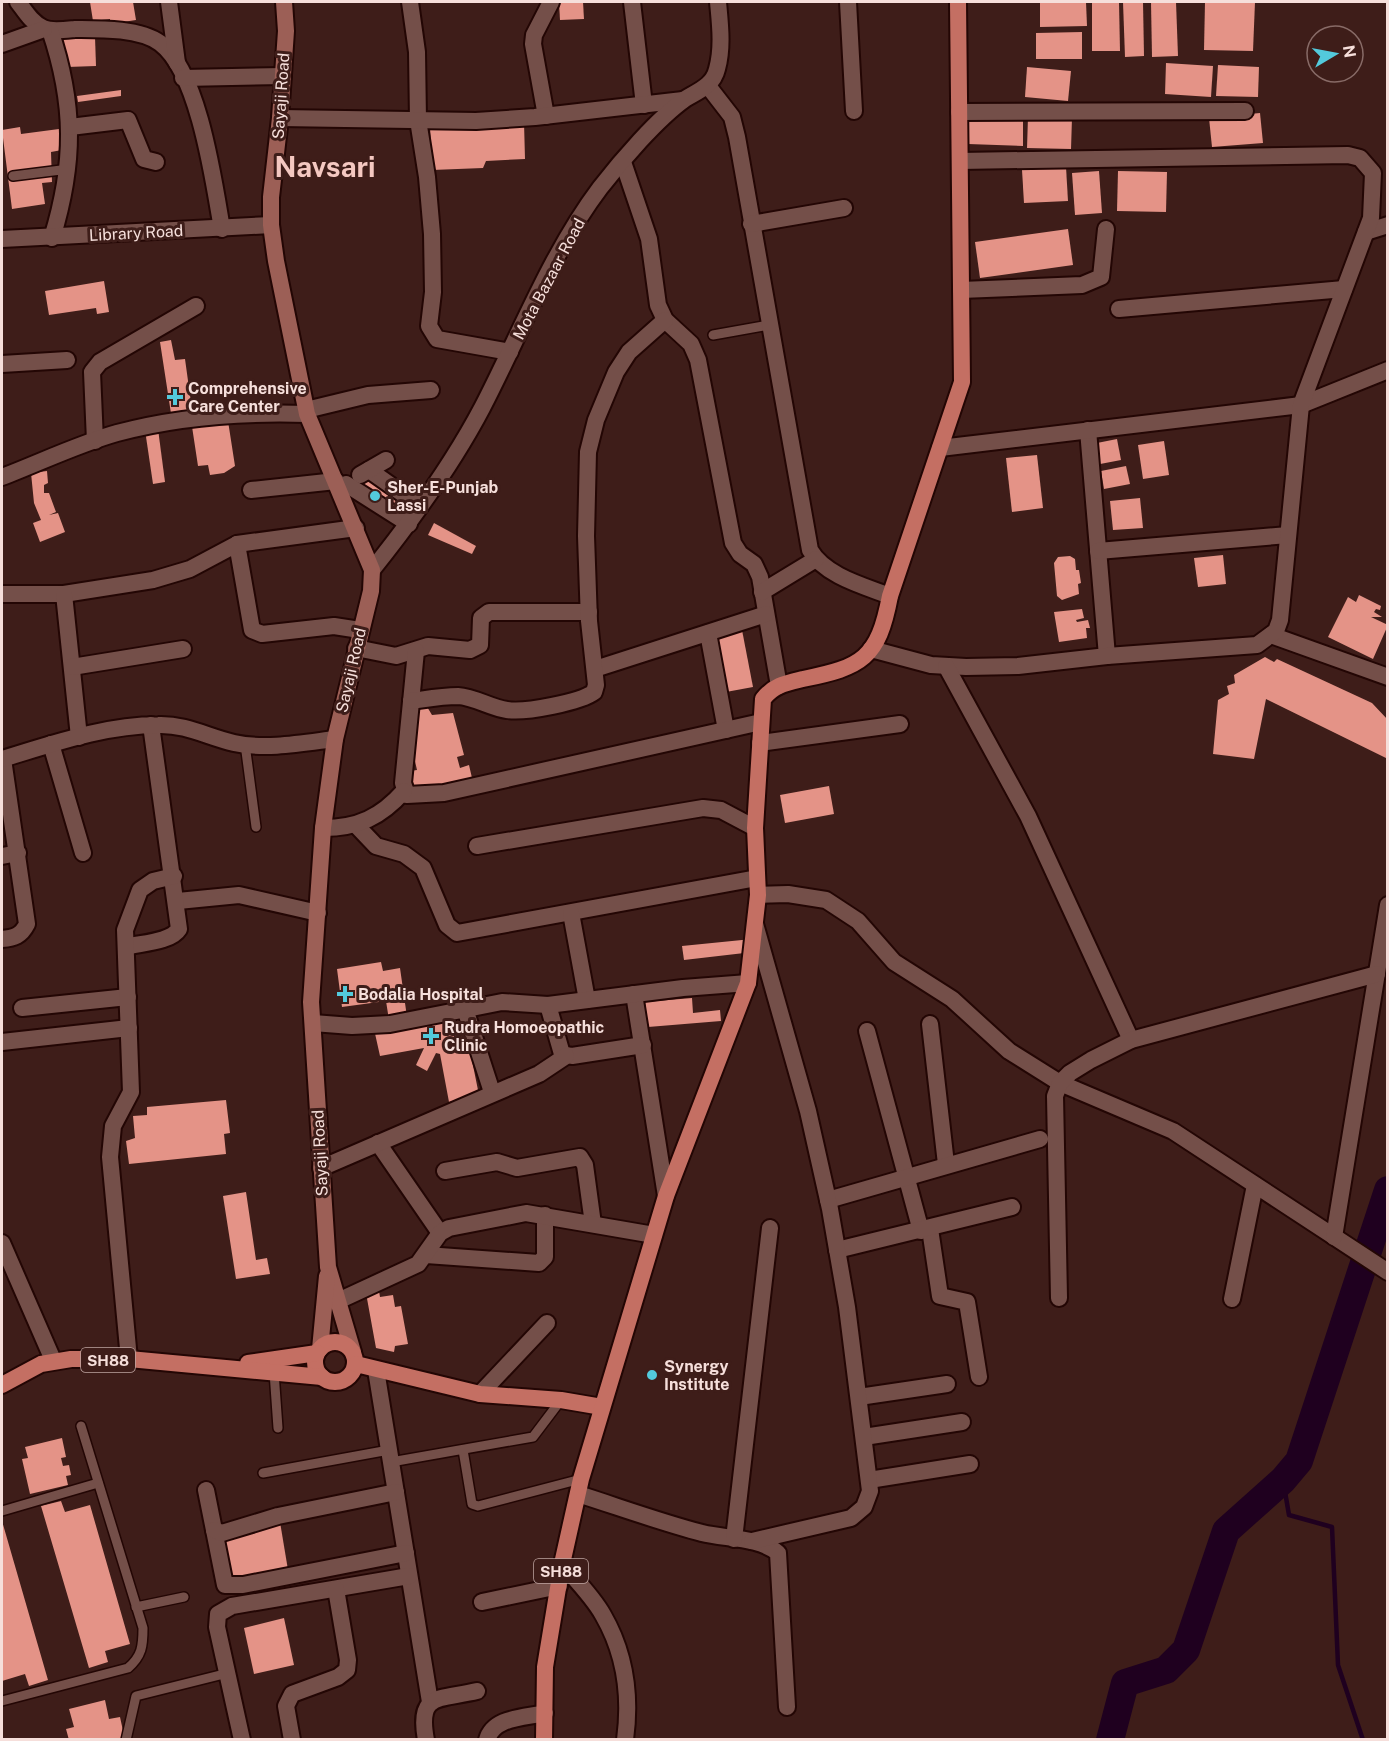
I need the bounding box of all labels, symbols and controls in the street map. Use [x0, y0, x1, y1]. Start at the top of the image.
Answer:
north arrow [1305, 24, 1365, 84]
text: N [1339, 44, 1360, 59]
street label: Sayaji Road [269, 52, 293, 140]
district label: Navsari [274, 150, 376, 183]
street label: Mota Bazaar Road [509, 215, 589, 343]
street label: Library Road [88, 221, 184, 245]
place label: Comprehensive Care Center [188, 379, 307, 416]
marker: Comprehensive Care Center [166, 388, 184, 406]
place label: Sher-E-Punjab Lassi [387, 478, 499, 515]
marker: Sher-E-Punjab Lassi [368, 489, 382, 503]
street label: Sayaji Road [332, 626, 370, 714]
marker: Bodalia Hospital [336, 985, 354, 1003]
place label: Bodalia Hospital [358, 985, 484, 1004]
place label: Rudra Homoeopathic Clinic [444, 1018, 605, 1055]
marker: Rudra Homoeopathic Clinic [422, 1027, 440, 1045]
street label: Sayaji Road [308, 1109, 332, 1197]
road number: SH88 [81, 1348, 135, 1372]
place label: Synergy Institute [664, 1357, 729, 1394]
marker: Synergy Institute [645, 1368, 659, 1382]
road number: SH88 [534, 1559, 588, 1583]

